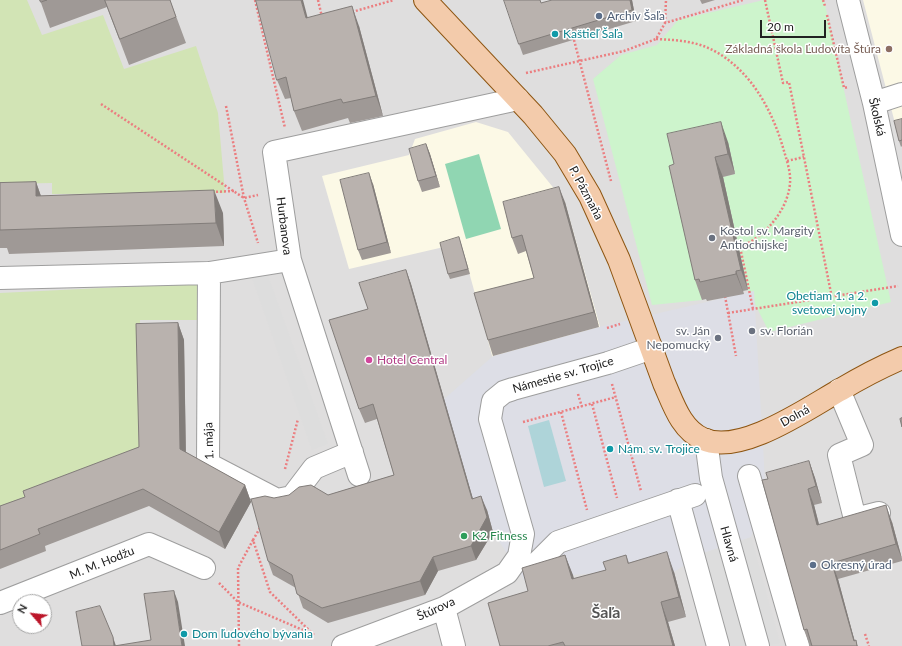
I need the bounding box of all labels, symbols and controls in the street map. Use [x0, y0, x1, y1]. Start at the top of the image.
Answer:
place label: Archív Šaľa [607, 9, 665, 23]
marker: Archív Šaľa [594, 11, 604, 21]
scale bar [762, 12, 828, 38]
text: 20 m [767, 19, 794, 34]
place label: Kaštieľ Šaľa [563, 27, 623, 41]
marker: Kaštieľ Šaľa [550, 29, 560, 39]
place label: Základná škola Ľudovíta Štúra [725, 42, 881, 56]
marker: Základná škola Ľudovíta Štúra [884, 44, 894, 54]
street label: Školská [866, 96, 888, 138]
street label: P. Pázmaňa [566, 164, 606, 222]
street label: Hurbanova [273, 196, 295, 256]
place label: Kostol sv. Margity Antiochijskej [720, 224, 814, 252]
marker: Kostol sv. Margity Antiochijskej [707, 233, 717, 243]
place label: Obetiam 1. a 2. svetovej vojny [787, 289, 867, 317]
marker: Obetiam 1. a 2. svetovej vojny [870, 298, 880, 308]
place label: sv. Ján Nepomucký [647, 324, 710, 352]
place label: sv. Florián [760, 324, 813, 338]
marker: sv. Florián [747, 326, 757, 336]
marker: sv. Ján Nepomucký [713, 333, 723, 343]
place label: Hotel Central [377, 353, 447, 367]
street label: Námestie sv. Trojice [511, 354, 615, 396]
marker: Hotel Central [364, 355, 374, 365]
street label: Dolná [778, 402, 812, 430]
street label: 1. mája [201, 422, 217, 460]
place label: Nám. sv. Trojice [618, 442, 700, 456]
marker: Nám. sv. Trojice [605, 444, 615, 454]
street label: Hlavná [717, 524, 741, 564]
place label: K2 Fitness [472, 529, 527, 543]
marker: K2 Fitness [459, 531, 469, 541]
street label: M. M. Hodžu [67, 543, 137, 583]
place label: Okresný úrad [821, 558, 892, 572]
marker: Okresný úrad [808, 560, 818, 570]
north arrow [12, 594, 52, 634]
street label: Štúrova [415, 594, 457, 624]
text: N [14, 602, 30, 615]
district label: Šaľa [592, 603, 620, 623]
place label: Dom ľudového bývania [192, 627, 313, 641]
marker: Dom ľudového bývania [179, 629, 189, 639]

